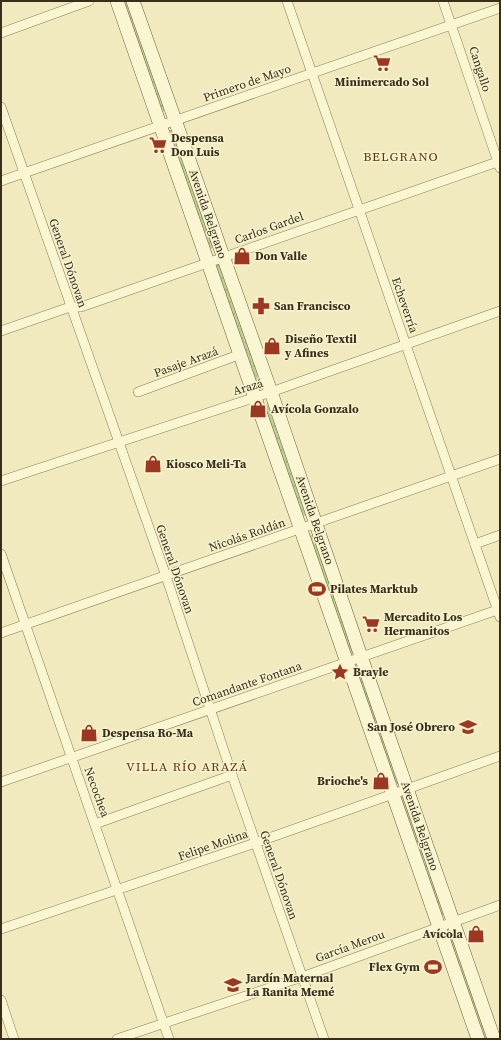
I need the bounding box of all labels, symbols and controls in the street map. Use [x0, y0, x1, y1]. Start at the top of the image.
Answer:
street label: Cangallo [465, 44, 495, 94]
supermarket icon: Minimercado Sol [372, 53, 392, 73]
street label: Primero de Mayo [201, 60, 293, 105]
place label: Minimercado Sol [335, 74, 429, 90]
place label: Despensa Don Luis [171, 130, 224, 160]
supermarket icon: Despensa Don Luis [148, 135, 168, 155]
district label: BELGRANO [363, 148, 439, 165]
street label: Avenida Belgrano [185, 167, 231, 261]
street label: Carlos Gardel [232, 208, 306, 248]
street label: General Dónovan [45, 216, 91, 310]
shop icon: Don Valle [232, 246, 252, 266]
place label: Don Valle [255, 248, 307, 264]
street label: Echeverría [388, 275, 422, 336]
pharmacy icon: San Francisco [251, 296, 271, 316]
place label: San Francisco [274, 298, 351, 314]
place label: Diseño Textil y Afines [284, 331, 357, 361]
shop icon: Diseño Textil y Afines [262, 336, 282, 356]
street label: Pasaje Arazá [152, 343, 221, 381]
street label: Arazá [231, 375, 266, 399]
shop icon: Avícola Gonzalo [248, 399, 268, 419]
place label: Avícola Gonzalo [271, 401, 359, 417]
shop icon: Kiosco Meli-Ta [143, 454, 163, 474]
place label: Kiosco Meli-Ta [166, 456, 247, 472]
street label: Avenida Belgrano [292, 473, 338, 567]
street label: Nicolás Roldán [207, 514, 287, 556]
street label: General Dónovan [152, 522, 198, 616]
sports icon: Pilates Marktub [307, 579, 327, 599]
place label: Pilates Marktub [330, 581, 418, 597]
place label: Mercadito Los Hermanitos [384, 609, 463, 639]
supermarket icon: Mercadito Los Hermanitos [361, 614, 381, 634]
street label: Comandante Fontana [190, 657, 305, 710]
place icon: Brayle [330, 662, 350, 682]
place label: Brayle [353, 664, 389, 680]
school or university icon: San José Obrero [458, 717, 478, 737]
place label: San José Obrero [367, 719, 455, 735]
shop icon: Despensa Ro-Ma [79, 723, 99, 743]
place label: Despensa Ro-Ma [102, 725, 194, 741]
district label: VILLA RÍO ARAZÁ [126, 758, 248, 775]
street label: Necochea [81, 765, 114, 820]
shop icon: Brioche's [371, 771, 391, 791]
place label: Brioche's [317, 773, 369, 789]
street label: Avenida Belgrano [397, 779, 443, 873]
street label: Felipe Molina [176, 825, 251, 864]
street label: General Dónovan [256, 828, 302, 922]
shop icon: Avícola [466, 924, 486, 944]
street label: García Merou [313, 926, 387, 966]
place label: Avícola [423, 926, 464, 942]
sports icon: Flex Gym [423, 957, 443, 977]
place label: Flex Gym [369, 959, 420, 975]
place label: Jardín Maternal La Ranita Memé [245, 970, 335, 1000]
school or university icon: Jardín Maternal La Ranita Memé [223, 975, 243, 995]

